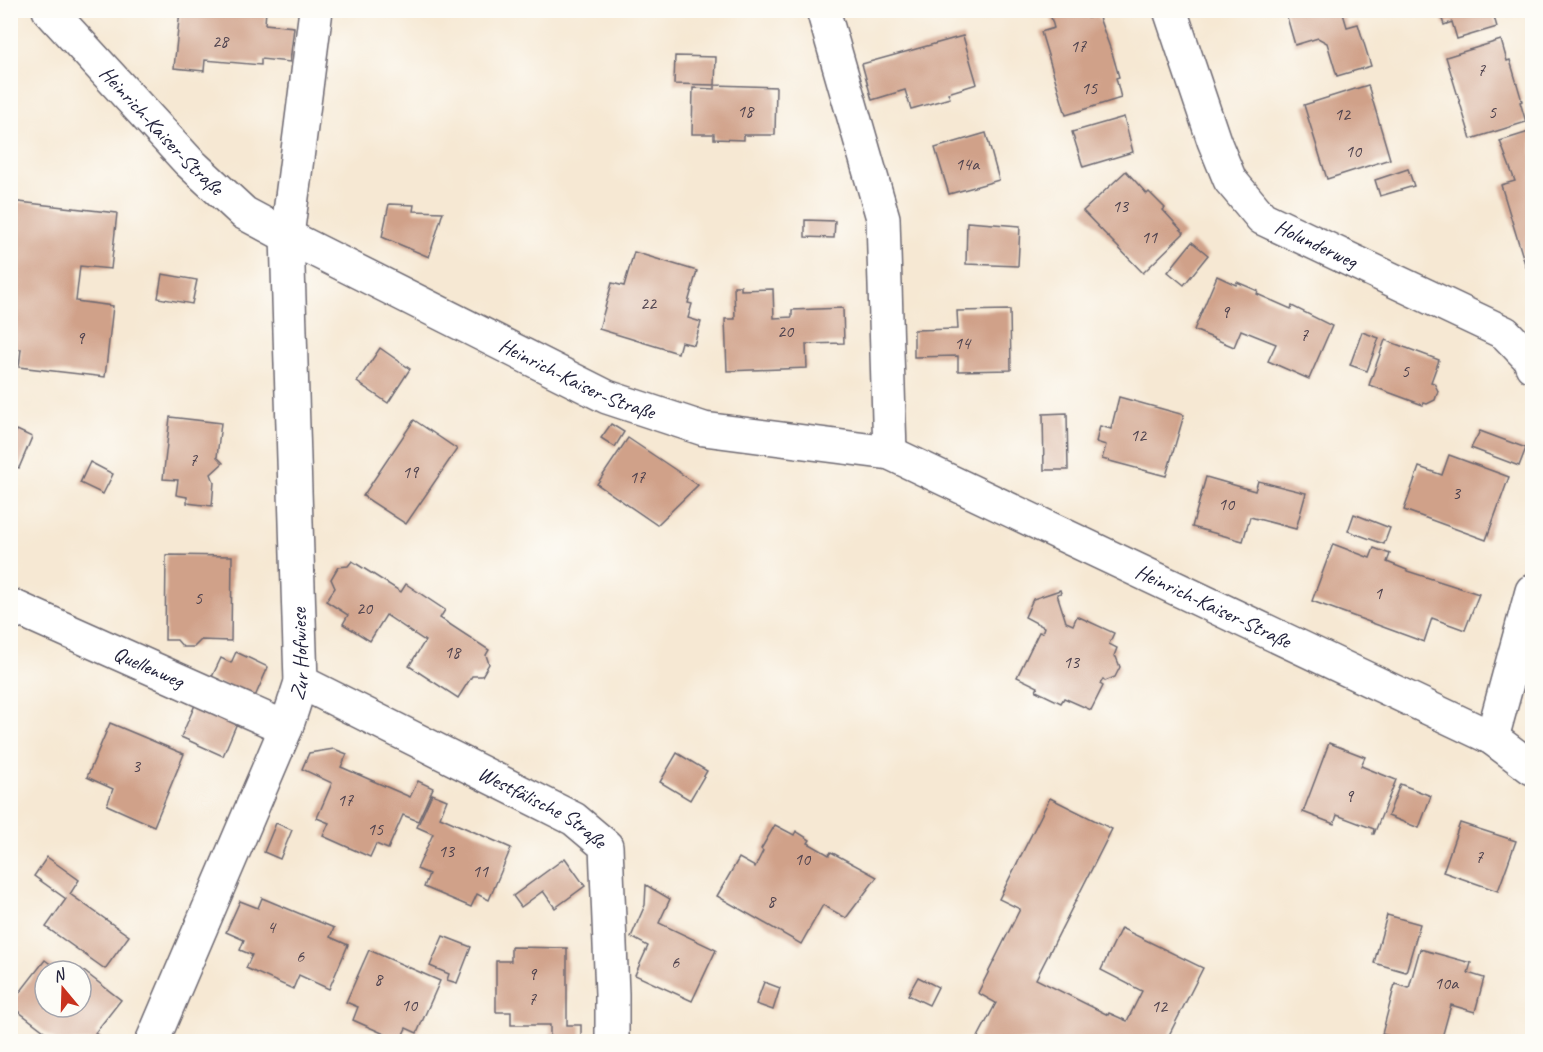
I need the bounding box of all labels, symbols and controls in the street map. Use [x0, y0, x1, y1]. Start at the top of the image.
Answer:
house number: 28 [212, 30, 230, 52]
house number: 17 [1070, 35, 1087, 57]
house number: 7 [1477, 59, 1486, 81]
street label: Heinrich-Kaiser-Straße [94, 61, 231, 202]
house number: 15 [1081, 77, 1098, 99]
house number: 18 [737, 100, 755, 122]
house number: 5 [1488, 101, 1497, 123]
house number: 12 [1334, 103, 1352, 125]
house number: 10 [1345, 140, 1363, 162]
house number: 14a [955, 153, 980, 175]
house number: 13 [1112, 195, 1130, 217]
street label: Holunderweg [1271, 213, 1363, 275]
house number: 11 [1141, 226, 1158, 248]
house number: 22 [640, 292, 658, 314]
house number: 9 [1221, 301, 1231, 323]
house number: 20 [777, 320, 795, 342]
house number: 7 [1300, 324, 1309, 346]
house number: 9 [76, 327, 86, 349]
street label: Heinrich-Kaiser-Straße [495, 332, 660, 426]
house number: 14 [954, 332, 972, 354]
house number: 5 [1401, 360, 1410, 382]
house number: 12 [1130, 424, 1148, 446]
house number: 7 [189, 449, 198, 471]
house number: 19 [402, 461, 420, 483]
house number: 17 [629, 466, 646, 488]
house number: 3 [1452, 482, 1462, 504]
house number: 10 [1218, 493, 1236, 515]
street label: Heinrich-Kaiser-Straße [1131, 558, 1297, 655]
house number: 1 [1374, 582, 1383, 604]
house number: 5 [194, 587, 203, 609]
house number: 20 [356, 597, 374, 619]
street label: Zur Hofwiese [283, 606, 314, 703]
street label: Quellenweg [110, 640, 189, 694]
house number: 18 [444, 641, 462, 663]
house number: 13 [1063, 651, 1081, 673]
house number: 3 [132, 755, 142, 777]
street label: Westfälische Straße [474, 760, 614, 855]
house number: 9 [1345, 785, 1355, 807]
house number: 17 [337, 789, 354, 811]
house number: 15 [367, 818, 384, 840]
house number: 13 [438, 840, 456, 862]
house number: 7 [1475, 846, 1484, 868]
house number: 10 [794, 848, 812, 870]
house number: 11 [472, 860, 489, 882]
house number: 8 [767, 890, 777, 912]
house number: 4 [267, 916, 277, 938]
house number: 6 [296, 945, 305, 967]
house number: 6 [671, 951, 680, 973]
north arrow [33, 959, 93, 1019]
house number: 9 [528, 963, 538, 985]
text: N [51, 964, 69, 987]
house number: 8 [374, 968, 384, 990]
house number: 10a [1434, 972, 1459, 994]
house number: 7 [528, 988, 537, 1010]
house number: 10 [401, 994, 419, 1016]
house number: 12 [1151, 995, 1169, 1017]

